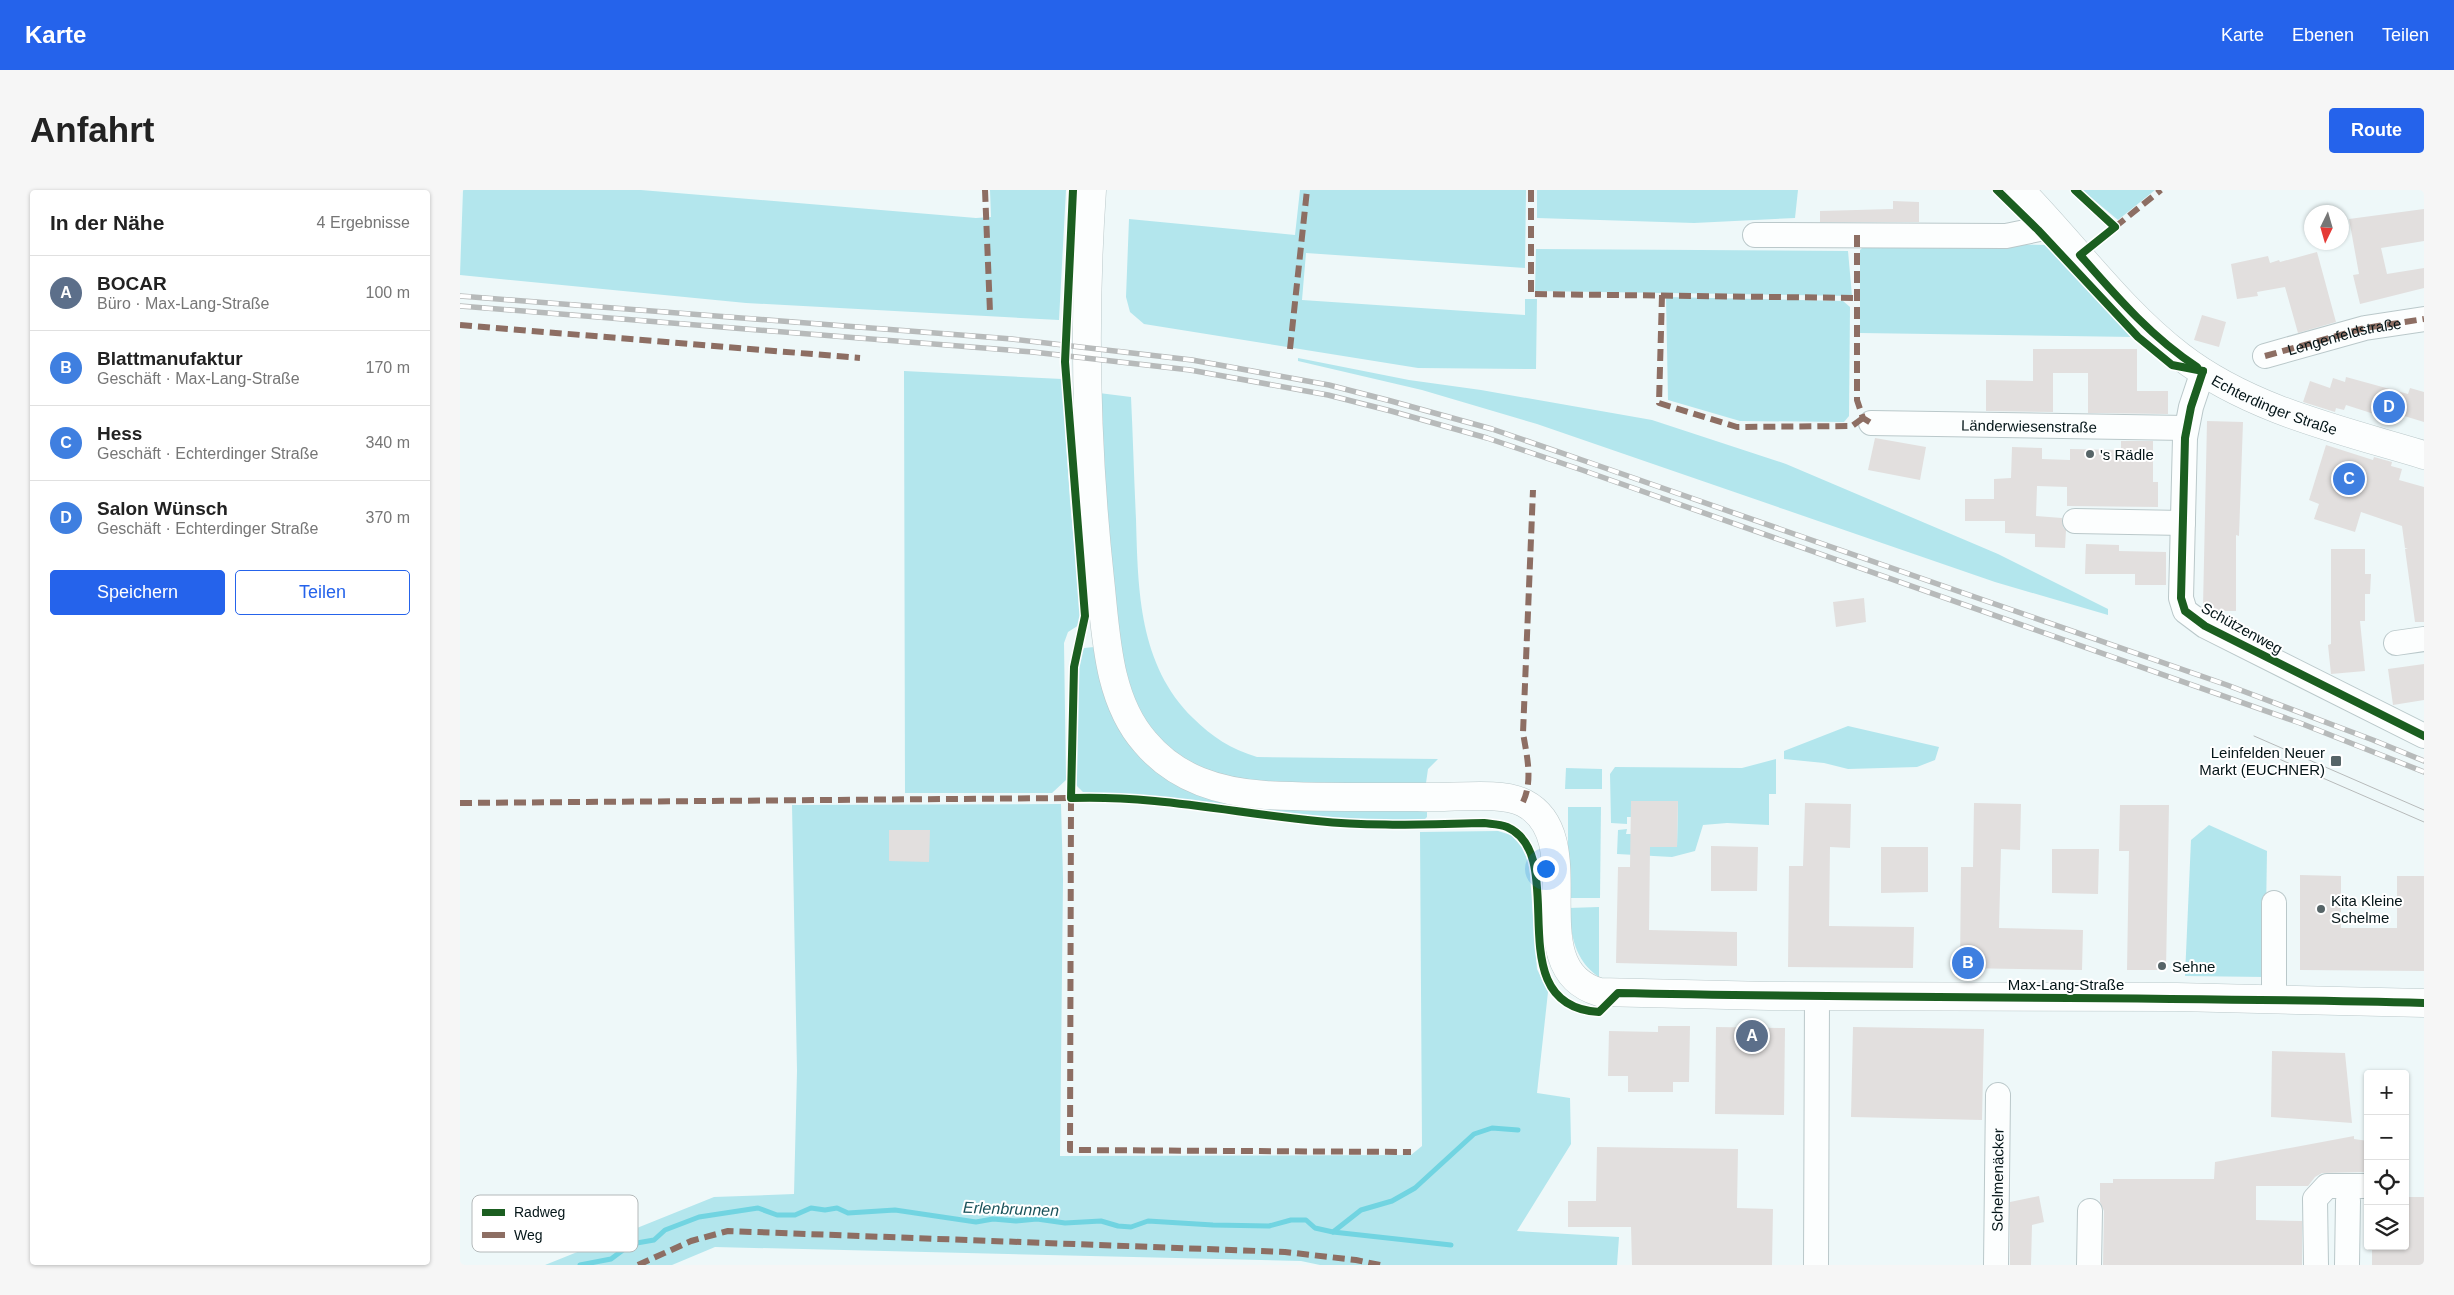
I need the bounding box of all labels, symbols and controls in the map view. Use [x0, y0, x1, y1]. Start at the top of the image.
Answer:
text: Karte [25, 21, 86, 48]
text: Karte [2221, 25, 2264, 45]
text: Ebenen [2292, 25, 2354, 45]
text: Teilen [2382, 25, 2429, 45]
button: Route [2329, 108, 2424, 153]
text: Anfahrt [30, 110, 154, 149]
north arrow [2304, 205, 2349, 250]
text: In der Nähe [50, 211, 164, 234]
text: 4 Ergebnisse [317, 214, 410, 231]
text: BOCAR [97, 273, 167, 294]
text: A [60, 284, 72, 301]
text: 100 m [366, 284, 410, 301]
text: Büro · Max-Lang-Straße [97, 295, 270, 312]
street label: Lengenfeldstraße [2285, 314, 2402, 358]
text: Blattmanufaktur [97, 348, 243, 369]
text: B [60, 359, 72, 376]
text: 170 m [366, 359, 410, 376]
text: Geschäft · Max-Lang-Straße [97, 370, 300, 387]
street label: Echterdinger Straße [2209, 371, 2340, 438]
pin: D [2373, 388, 2405, 426]
street label: Länderwiesenstraße [1961, 416, 2097, 435]
text: Hess [97, 423, 142, 444]
text: C [60, 434, 72, 451]
text: 340 m [366, 434, 410, 451]
text: Geschäft · Echterdinger Straße [97, 445, 318, 462]
place label: 's Rädle [2100, 446, 2154, 463]
marker: 's Rädle [2084, 448, 2096, 460]
pin: C [2333, 460, 2365, 498]
text: Salon Wünsch [97, 498, 228, 519]
text: D [60, 509, 72, 526]
text: 370 m [366, 509, 410, 526]
text: Geschäft · Echterdinger Straße [97, 520, 318, 537]
button: Speichern [50, 570, 225, 615]
button: Teilen [235, 570, 410, 615]
street label: Schützenweg [2198, 599, 2286, 657]
place label: Leinfelden Neuer Markt (EUCHNER) [2199, 744, 2325, 778]
marker: Leinfelden Neuer Markt (EUCHNER) [2329, 754, 2343, 768]
your location [1533, 856, 1559, 882]
place label: Kita Kleine Schelme [2331, 892, 2403, 926]
marker: Kita Kleine Schelme [2315, 903, 2327, 915]
pin: B [1952, 944, 1984, 982]
place label: Sehne [2172, 958, 2215, 975]
marker: Sehne [2156, 960, 2168, 972]
street label: Max-Lang-Straße [2008, 976, 2124, 993]
pin: A [1736, 1017, 1768, 1055]
map controls [2364, 1070, 2409, 1250]
button: + [2364, 1070, 2409, 1115]
button: − [2364, 1115, 2409, 1160]
street label: Schelmenäcker [1988, 1128, 2006, 1232]
button: locate [2364, 1160, 2409, 1205]
legend [472, 1195, 638, 1252]
water label: Erlenbrunnen [963, 1199, 1059, 1219]
text: Radweg [514, 1204, 565, 1220]
button: layers [2364, 1205, 2409, 1250]
text: Weg [514, 1227, 543, 1243]

